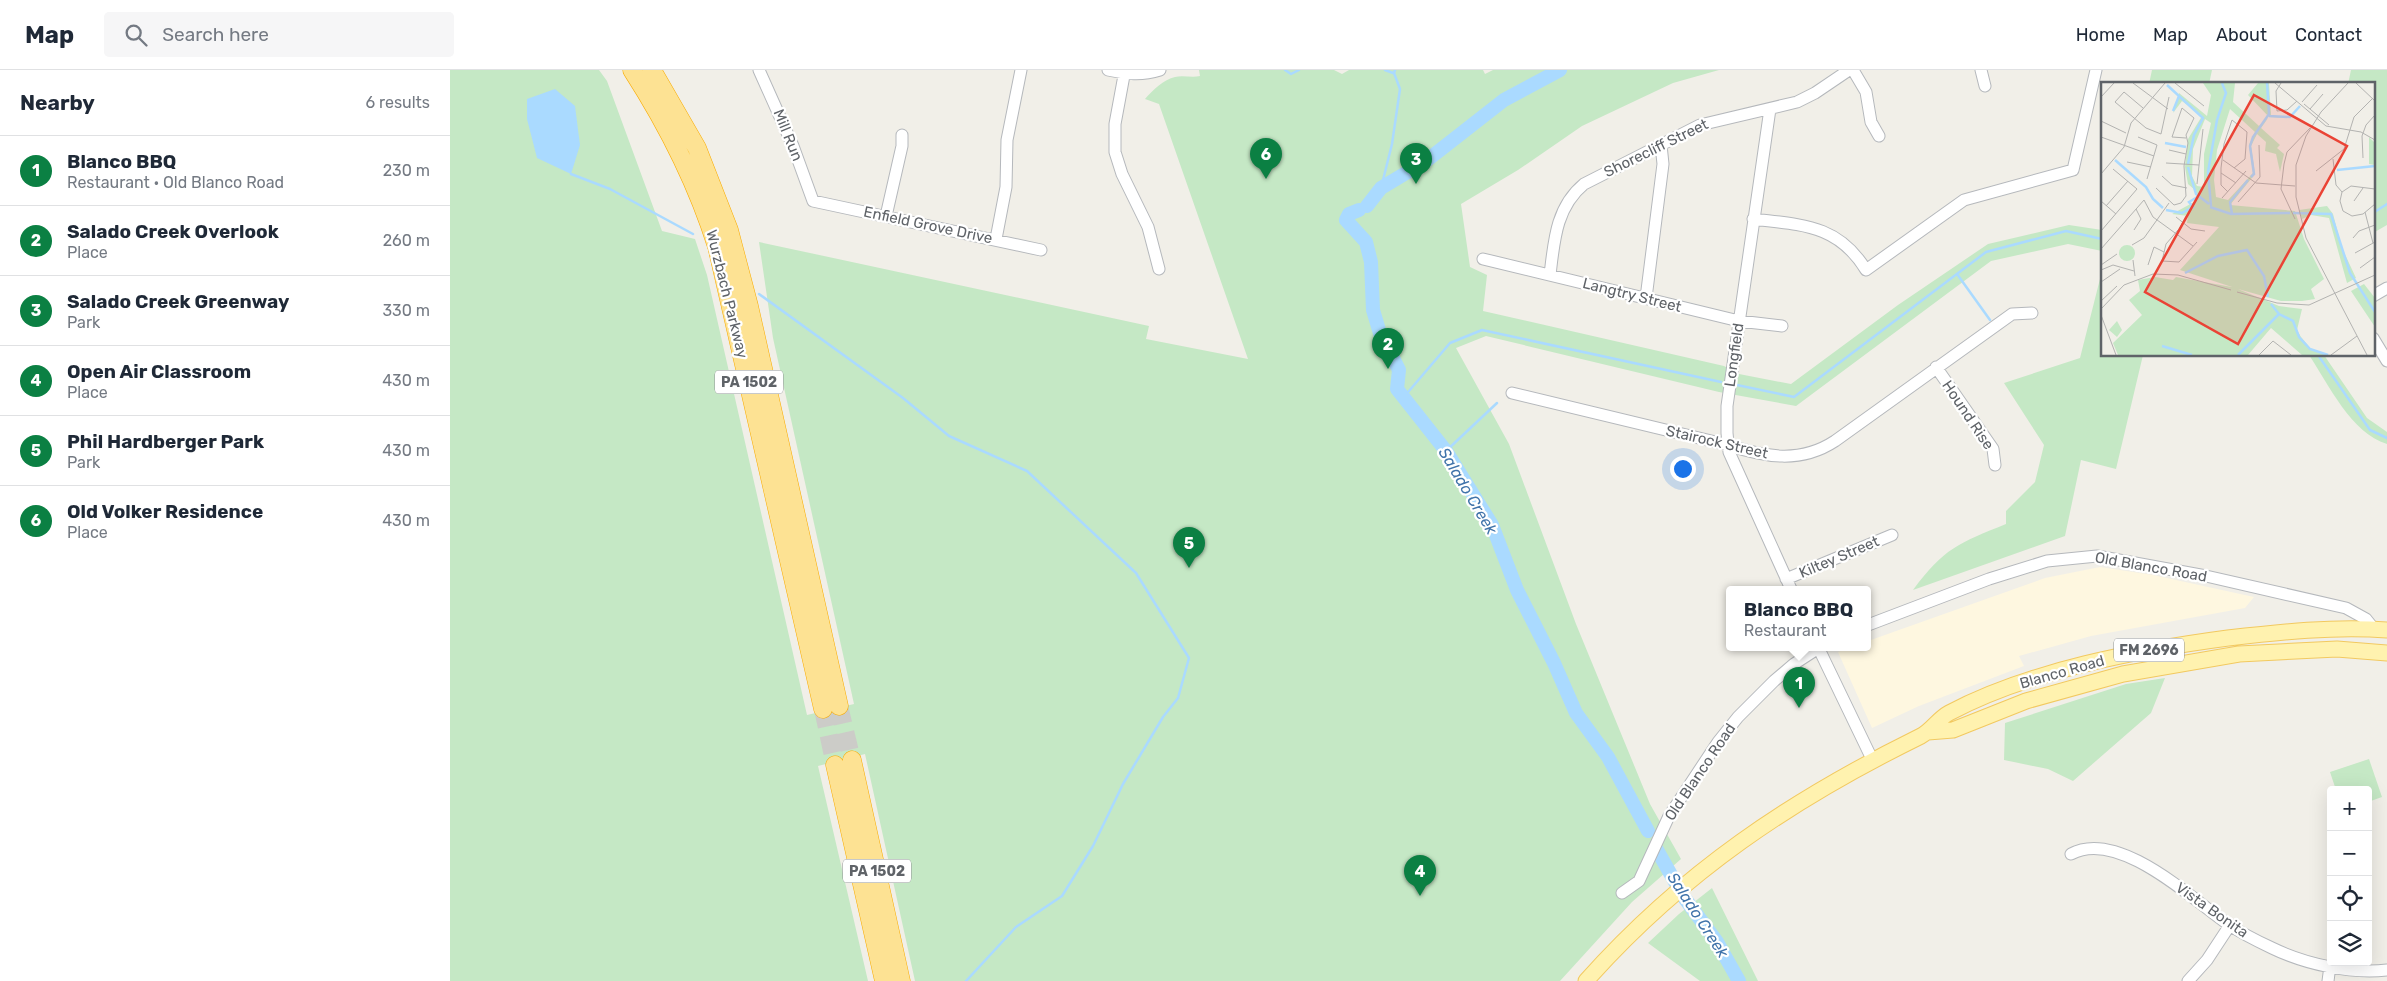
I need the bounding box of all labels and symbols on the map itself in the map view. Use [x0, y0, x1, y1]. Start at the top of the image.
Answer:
inset map [2101, 82, 2374, 356]
street label: Mill Run [769, 106, 807, 164]
street label: Shorecliff Street [1601, 115, 1711, 181]
pin: 6 [1250, 138, 1282, 179]
pin: 3 [1400, 143, 1432, 184]
street label: Enfield Grove Drive [862, 203, 994, 247]
street label: Wurzbach Parkway [702, 228, 752, 360]
street label: Langtry Street [1581, 274, 1683, 316]
street label: Longfield [1721, 322, 1747, 388]
pin: 2 [1372, 328, 1404, 369]
road number: PA 1502 [715, 370, 783, 394]
street label: Hound Rise [1938, 377, 1998, 453]
street label: Stairock Street [1664, 422, 1770, 463]
water label: Salado Creek [1435, 444, 1502, 539]
your location [1670, 456, 1696, 482]
pin: 5 [1173, 527, 1205, 568]
street label: Kiltey Street [1796, 532, 1882, 582]
street label: Old Blanco Road [2094, 548, 2208, 586]
road number: FM 2696 [2114, 638, 2184, 662]
street label: Blanco Road [2018, 651, 2106, 693]
pin: 1 [1783, 667, 1815, 708]
street label: Old Blanco Road [1661, 720, 1739, 824]
pin: 4 [1404, 855, 1436, 896]
road number: PA 1502 [843, 859, 911, 882]
water label: Salado Creek [1663, 869, 1733, 962]
street label: Vista Bonita [2172, 878, 2252, 942]

